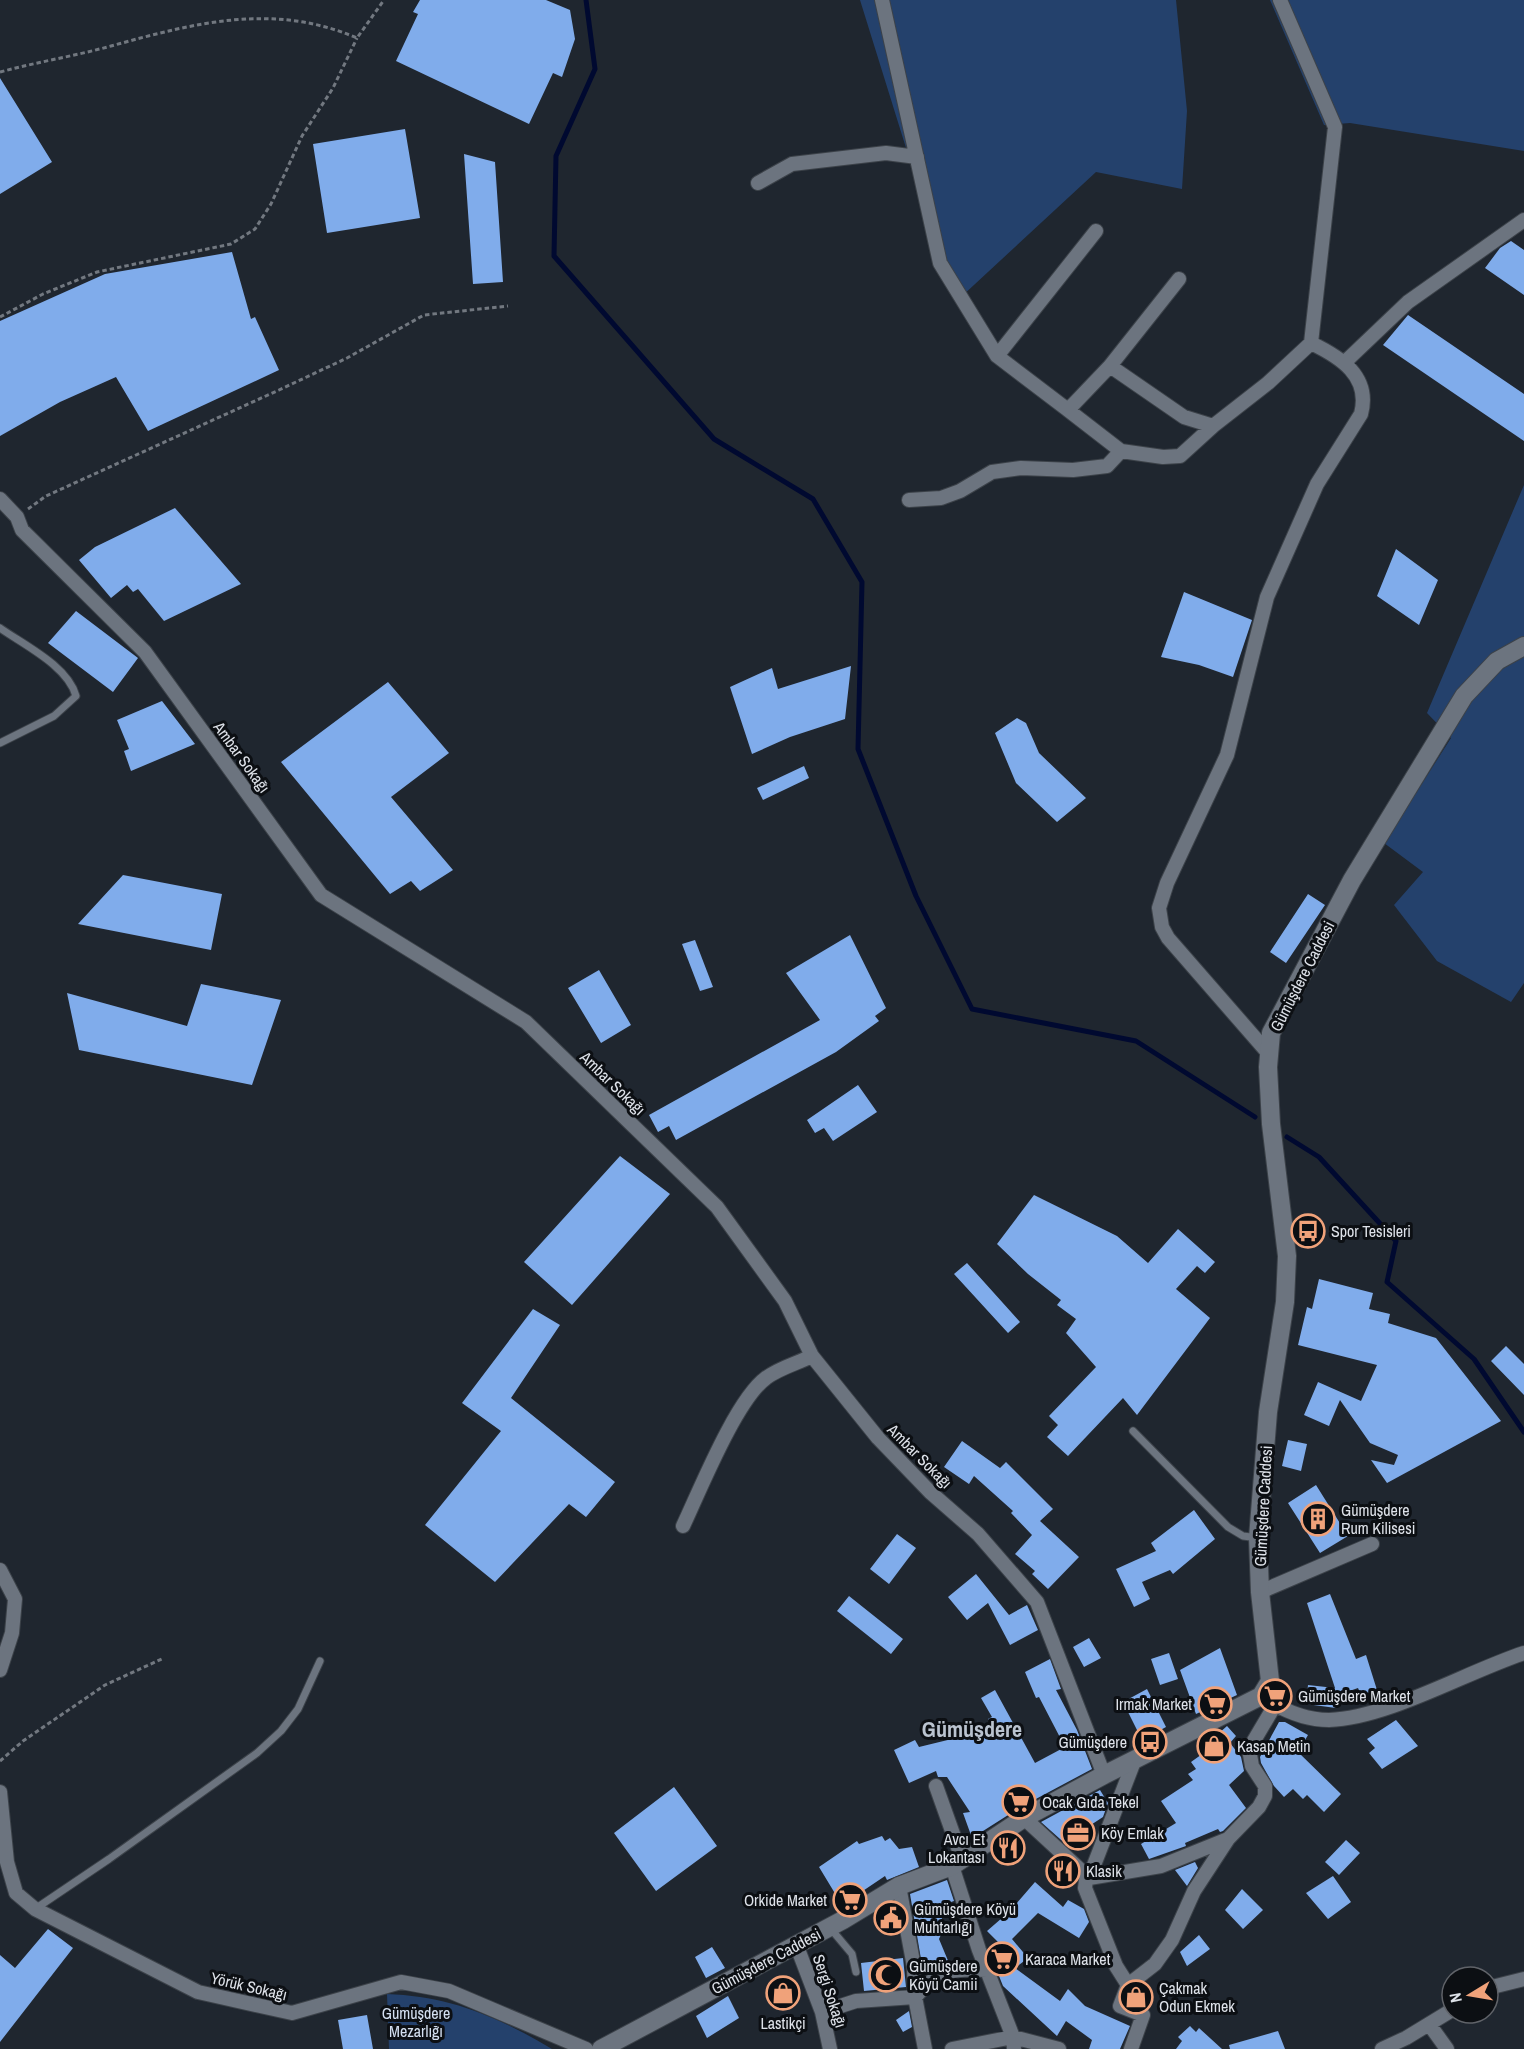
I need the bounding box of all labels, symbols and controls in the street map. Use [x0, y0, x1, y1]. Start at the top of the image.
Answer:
street label: Ambar Sokağı [208, 716, 275, 797]
street label: Gümüşdere Caddesi [1265, 917, 1339, 1035]
street label: Ambar Sokağı [575, 1046, 651, 1120]
bus stop icon: Spor Tesisleri [1290, 1213, 1326, 1249]
place label: Spor Tesisleri [1331, 1220, 1411, 1242]
street label: Ambar Sokağı [882, 1418, 957, 1493]
street label: Gümüşdere Caddesi [1249, 1445, 1277, 1567]
place label: Gümüşdere Rum Kilisesi [1341, 1499, 1415, 1539]
building icon: Gümüşdere Rum Kilisesi [1300, 1501, 1336, 1537]
supermarket icon: Gümüşdere Market [1257, 1678, 1293, 1714]
place label: Gümüşdere Market [1298, 1685, 1411, 1707]
supermarket icon: Irmak Market [1197, 1686, 1233, 1722]
place label: Irmak Market [1115, 1693, 1192, 1715]
district label: Gümüşdere [922, 1714, 1022, 1744]
bus stop icon: Gümüşdere [1132, 1724, 1168, 1760]
shop icon: Kasap Metin [1196, 1728, 1232, 1764]
place label: Gümüşdere [1058, 1731, 1127, 1753]
place label: Kasap Metin [1237, 1735, 1311, 1757]
supermarket icon: Ocak Gıda Tekel [1001, 1784, 1037, 1820]
place label: Ocak Gıda Tekel [1042, 1791, 1139, 1813]
office icon: Köy Emlak [1060, 1815, 1096, 1851]
place label: Köy Emlak [1101, 1822, 1164, 1844]
place label: Avcı Et Lokantası [928, 1828, 985, 1868]
restaurant icon: Avcı Et Lokantası [990, 1830, 1026, 1866]
restaurant icon: Klasik [1045, 1853, 1081, 1889]
place label: Klasik [1086, 1860, 1122, 1882]
supermarket icon: Orkide Market [832, 1882, 868, 1918]
place label: Orkide Market [744, 1889, 827, 1911]
place label: Gümüşdere Köyü Muhtarlığı [914, 1898, 1016, 1938]
public building icon: Gümüşdere Köyü Muhtarlığı [873, 1900, 909, 1936]
street label: Gümüşdere Caddesi [707, 1923, 825, 1999]
supermarket icon: Karaca Market [984, 1941, 1020, 1977]
place label: Karaca Market [1025, 1948, 1111, 1970]
street label: Sergi Sokağı [808, 1952, 852, 2030]
place label: Gümüşdere Köyü Camii [909, 1955, 978, 1995]
mosque icon: Gümüşdere Köyü Camii [868, 1957, 904, 1993]
north arrow [1440, 1965, 1500, 2025]
street label: Yörük Sokağı [209, 1967, 289, 2005]
shop icon: Lastikçi [765, 1975, 801, 2011]
place label: Çakmak Odun Ekmek [1159, 1977, 1235, 2017]
shop icon: Çakmak Odun Ekmek [1118, 1979, 1154, 2015]
text: N [1444, 1991, 1467, 2005]
park label: Gümüşdere Mezarlığı [382, 2002, 450, 2042]
place label: Lastikçi [760, 2012, 806, 2034]

